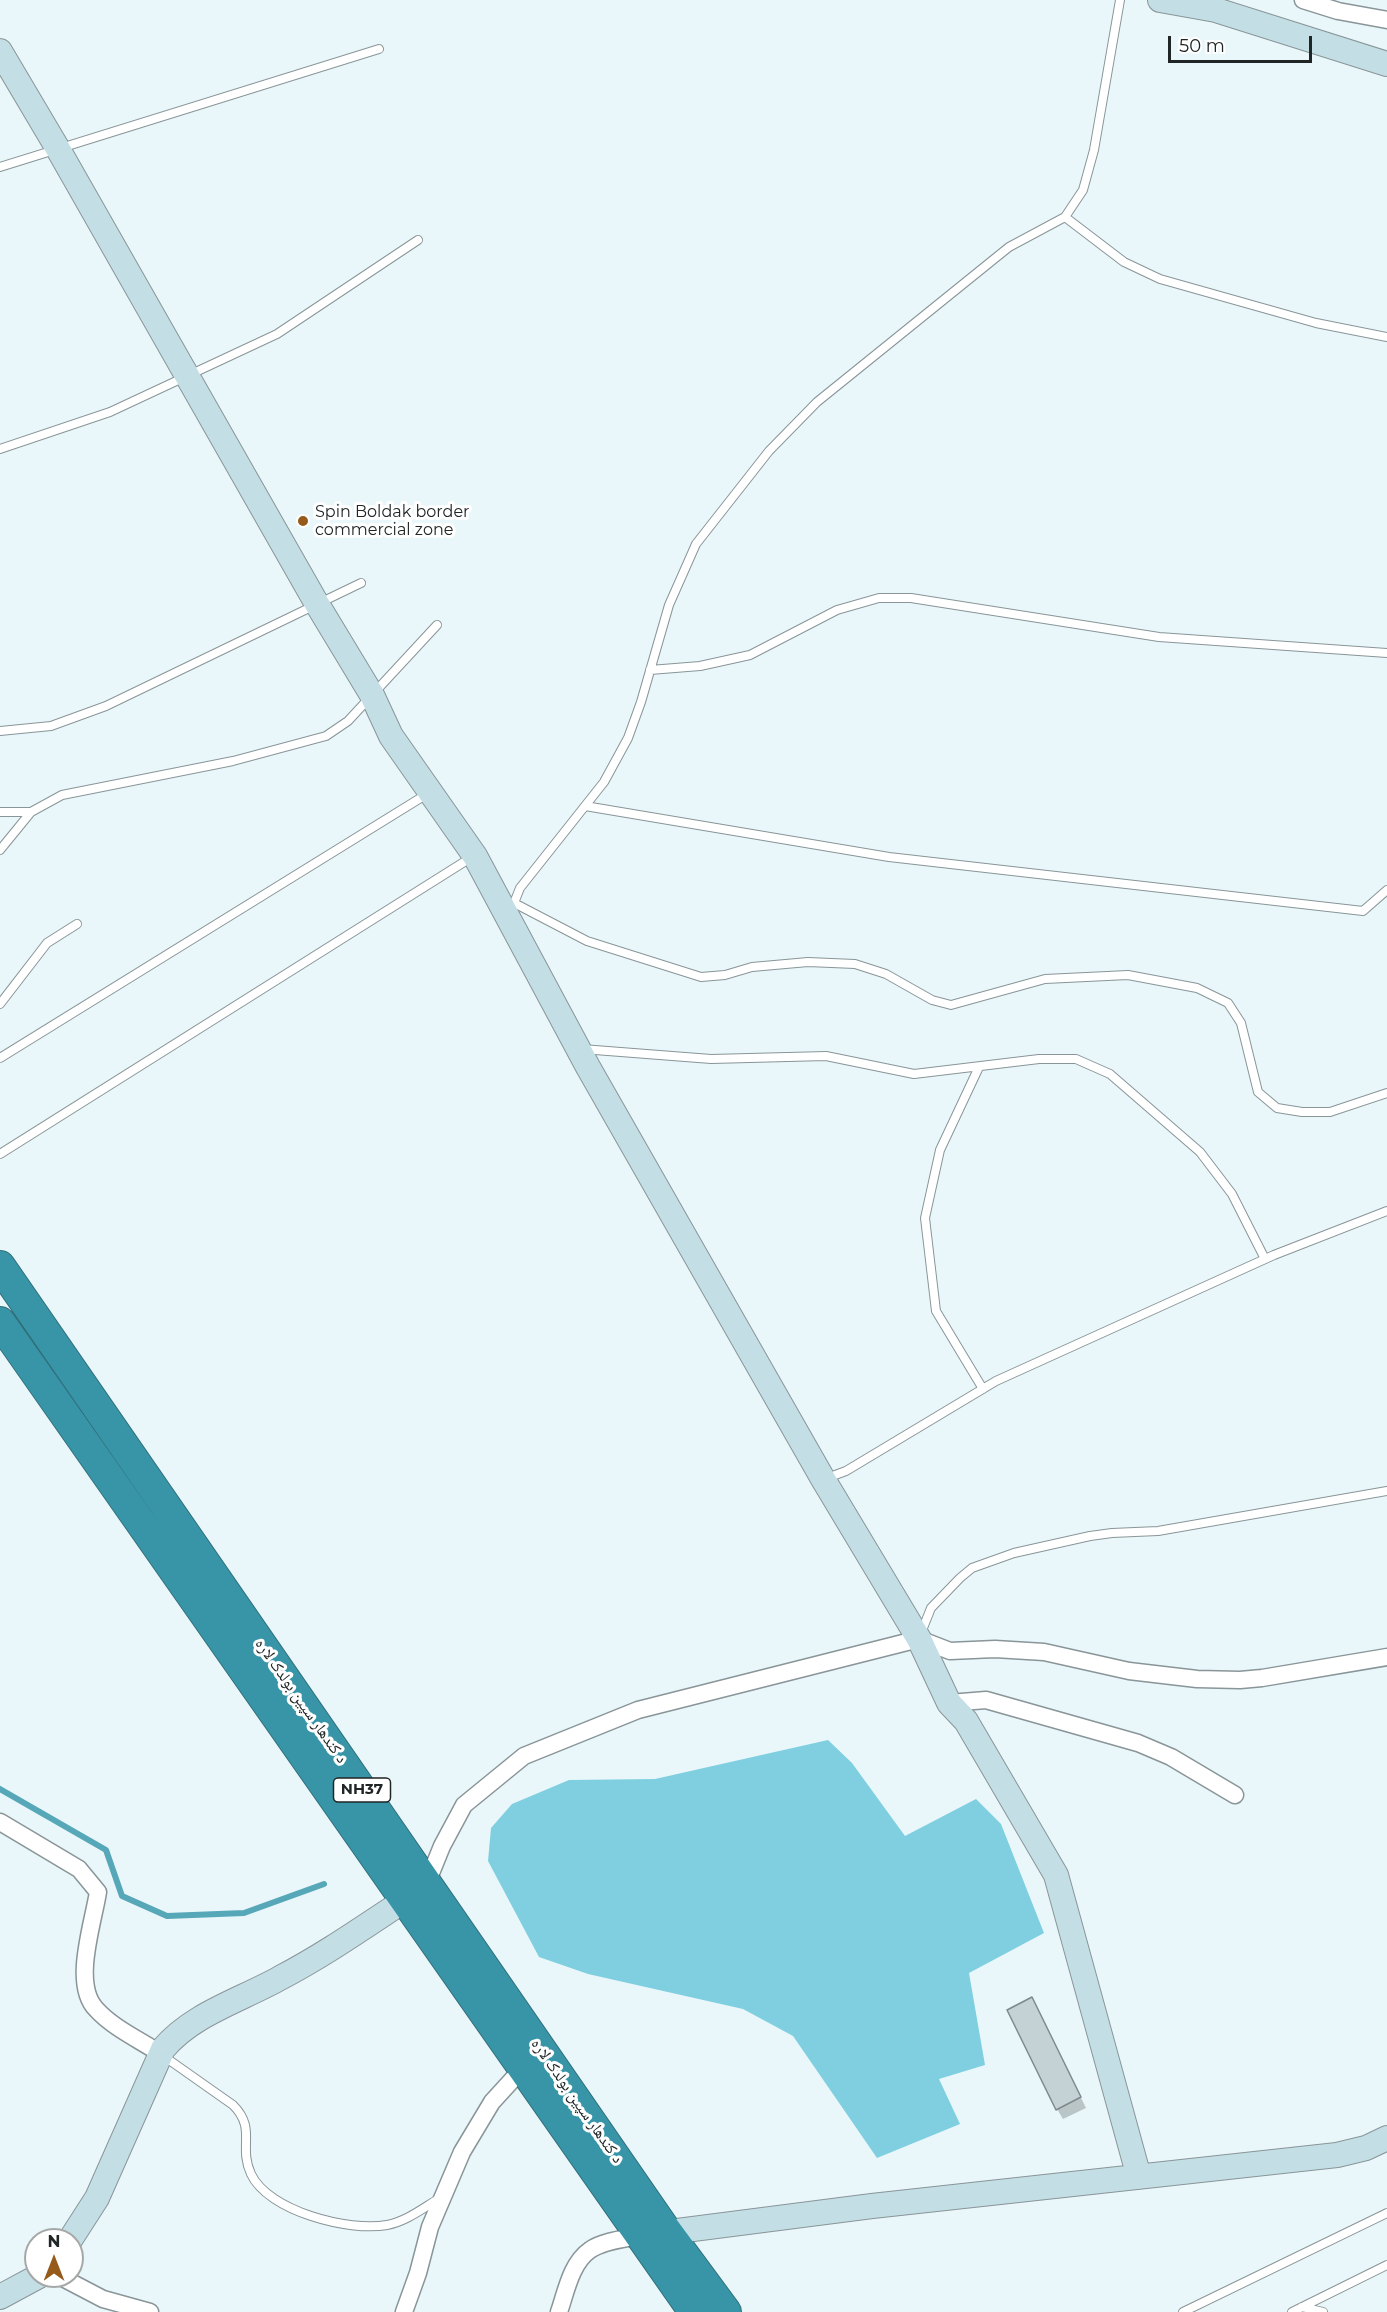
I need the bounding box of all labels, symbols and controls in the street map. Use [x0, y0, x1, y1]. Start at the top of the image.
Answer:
scale bar [1171, 24, 1315, 62]
text: 50 m [1179, 35, 1225, 57]
place label: Spin Boldak border commercial zone [315, 502, 469, 540]
marker: Spin Boldak border commercial zone [296, 514, 310, 528]
street label: د کندهار سپین بولدک لاره [251, 1635, 351, 1767]
road number: NH37 [334, 1778, 391, 1802]
street label: د کندهار سپین بولدک لاره [527, 2035, 627, 2167]
north arrow [24, 2228, 84, 2288]
text: N [48, 2232, 60, 2251]

